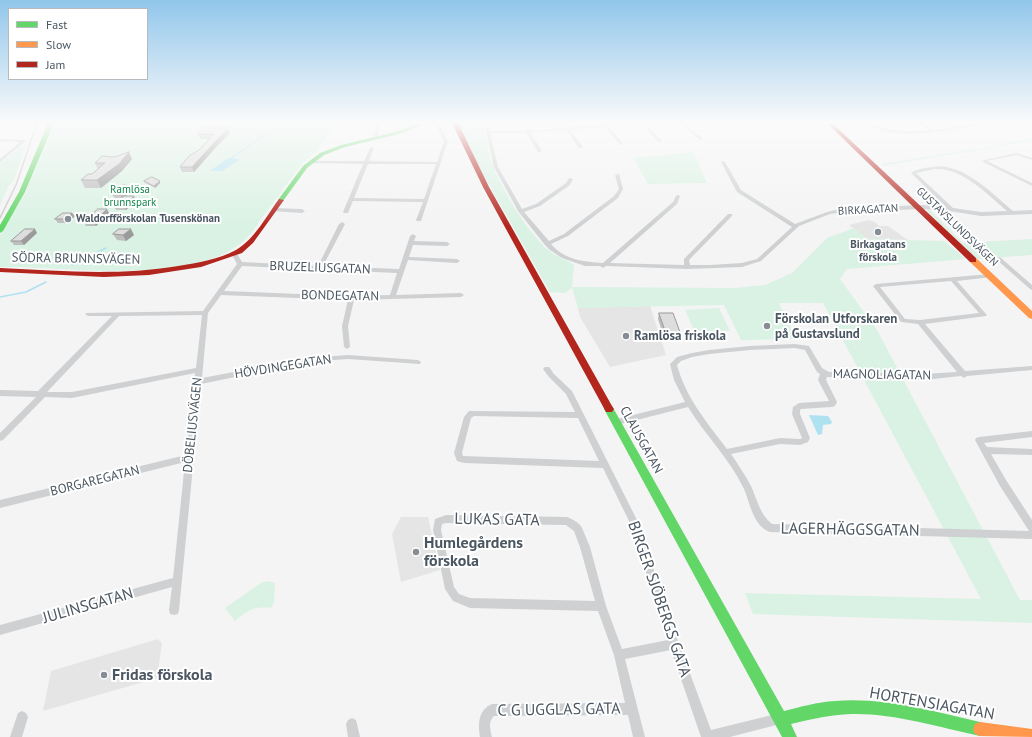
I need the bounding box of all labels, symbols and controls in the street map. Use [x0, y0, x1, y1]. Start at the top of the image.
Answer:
legend [8, 8, 148, 80]
text: Fast [46, 17, 67, 32]
text: Slow [46, 37, 71, 52]
text: Jam [46, 57, 65, 72]
park label: Ramlösa brunnspark [104, 183, 156, 209]
street label: GUSTAVSLUNDSVÄGEN [913, 185, 1001, 269]
street label: BIRKAGATAN [838, 202, 898, 218]
place label: Waldorfförskolan Tusenskönan [76, 212, 220, 226]
marker: Waldorfförskolan Tusenskönan [63, 214, 73, 224]
marker: Birkagatans förskola [873, 227, 883, 237]
place label: Birkagatans förskola [850, 238, 906, 264]
street label: SÖDRA BRUNNSVÄGEN [12, 250, 140, 268]
street label: BRUZELIUSGATAN [269, 258, 371, 278]
street label: BONDEGATAN [301, 288, 379, 304]
place label: Förskolan Utforskaren på Gustavslund [775, 311, 897, 342]
marker: Förskolan Utforskaren på Gustavslund [762, 321, 772, 331]
place label: Ramlösa friskola [634, 328, 726, 344]
marker: Ramlösa friskola [621, 331, 631, 341]
street label: HÖVDINGEGATAN [233, 352, 333, 382]
street label: MAGNOLIAGATAN [833, 366, 931, 384]
street label: DÖBELIUSVÄGEN [180, 377, 206, 473]
street label: CLAUSGATAN [616, 404, 666, 476]
street label: BORGAREGATAN [49, 462, 141, 500]
street label: LUKAS GATA [454, 510, 540, 530]
street label: BIRGER SJÖBERGS GATA [623, 519, 695, 679]
street label: LAGERHÄGGSGATAN [780, 519, 920, 541]
place label: Humlegårdens förskola [424, 533, 523, 571]
marker: Humlegårdens förskola [411, 547, 421, 557]
street label: JULINSGATAN [41, 584, 135, 628]
place label: Fridas förskola [112, 665, 212, 685]
marker: Fridas förskola [99, 670, 109, 680]
street label: HORTENSIAGATAN [868, 684, 996, 724]
street label: C G UGGLAS GATA [497, 699, 621, 721]

